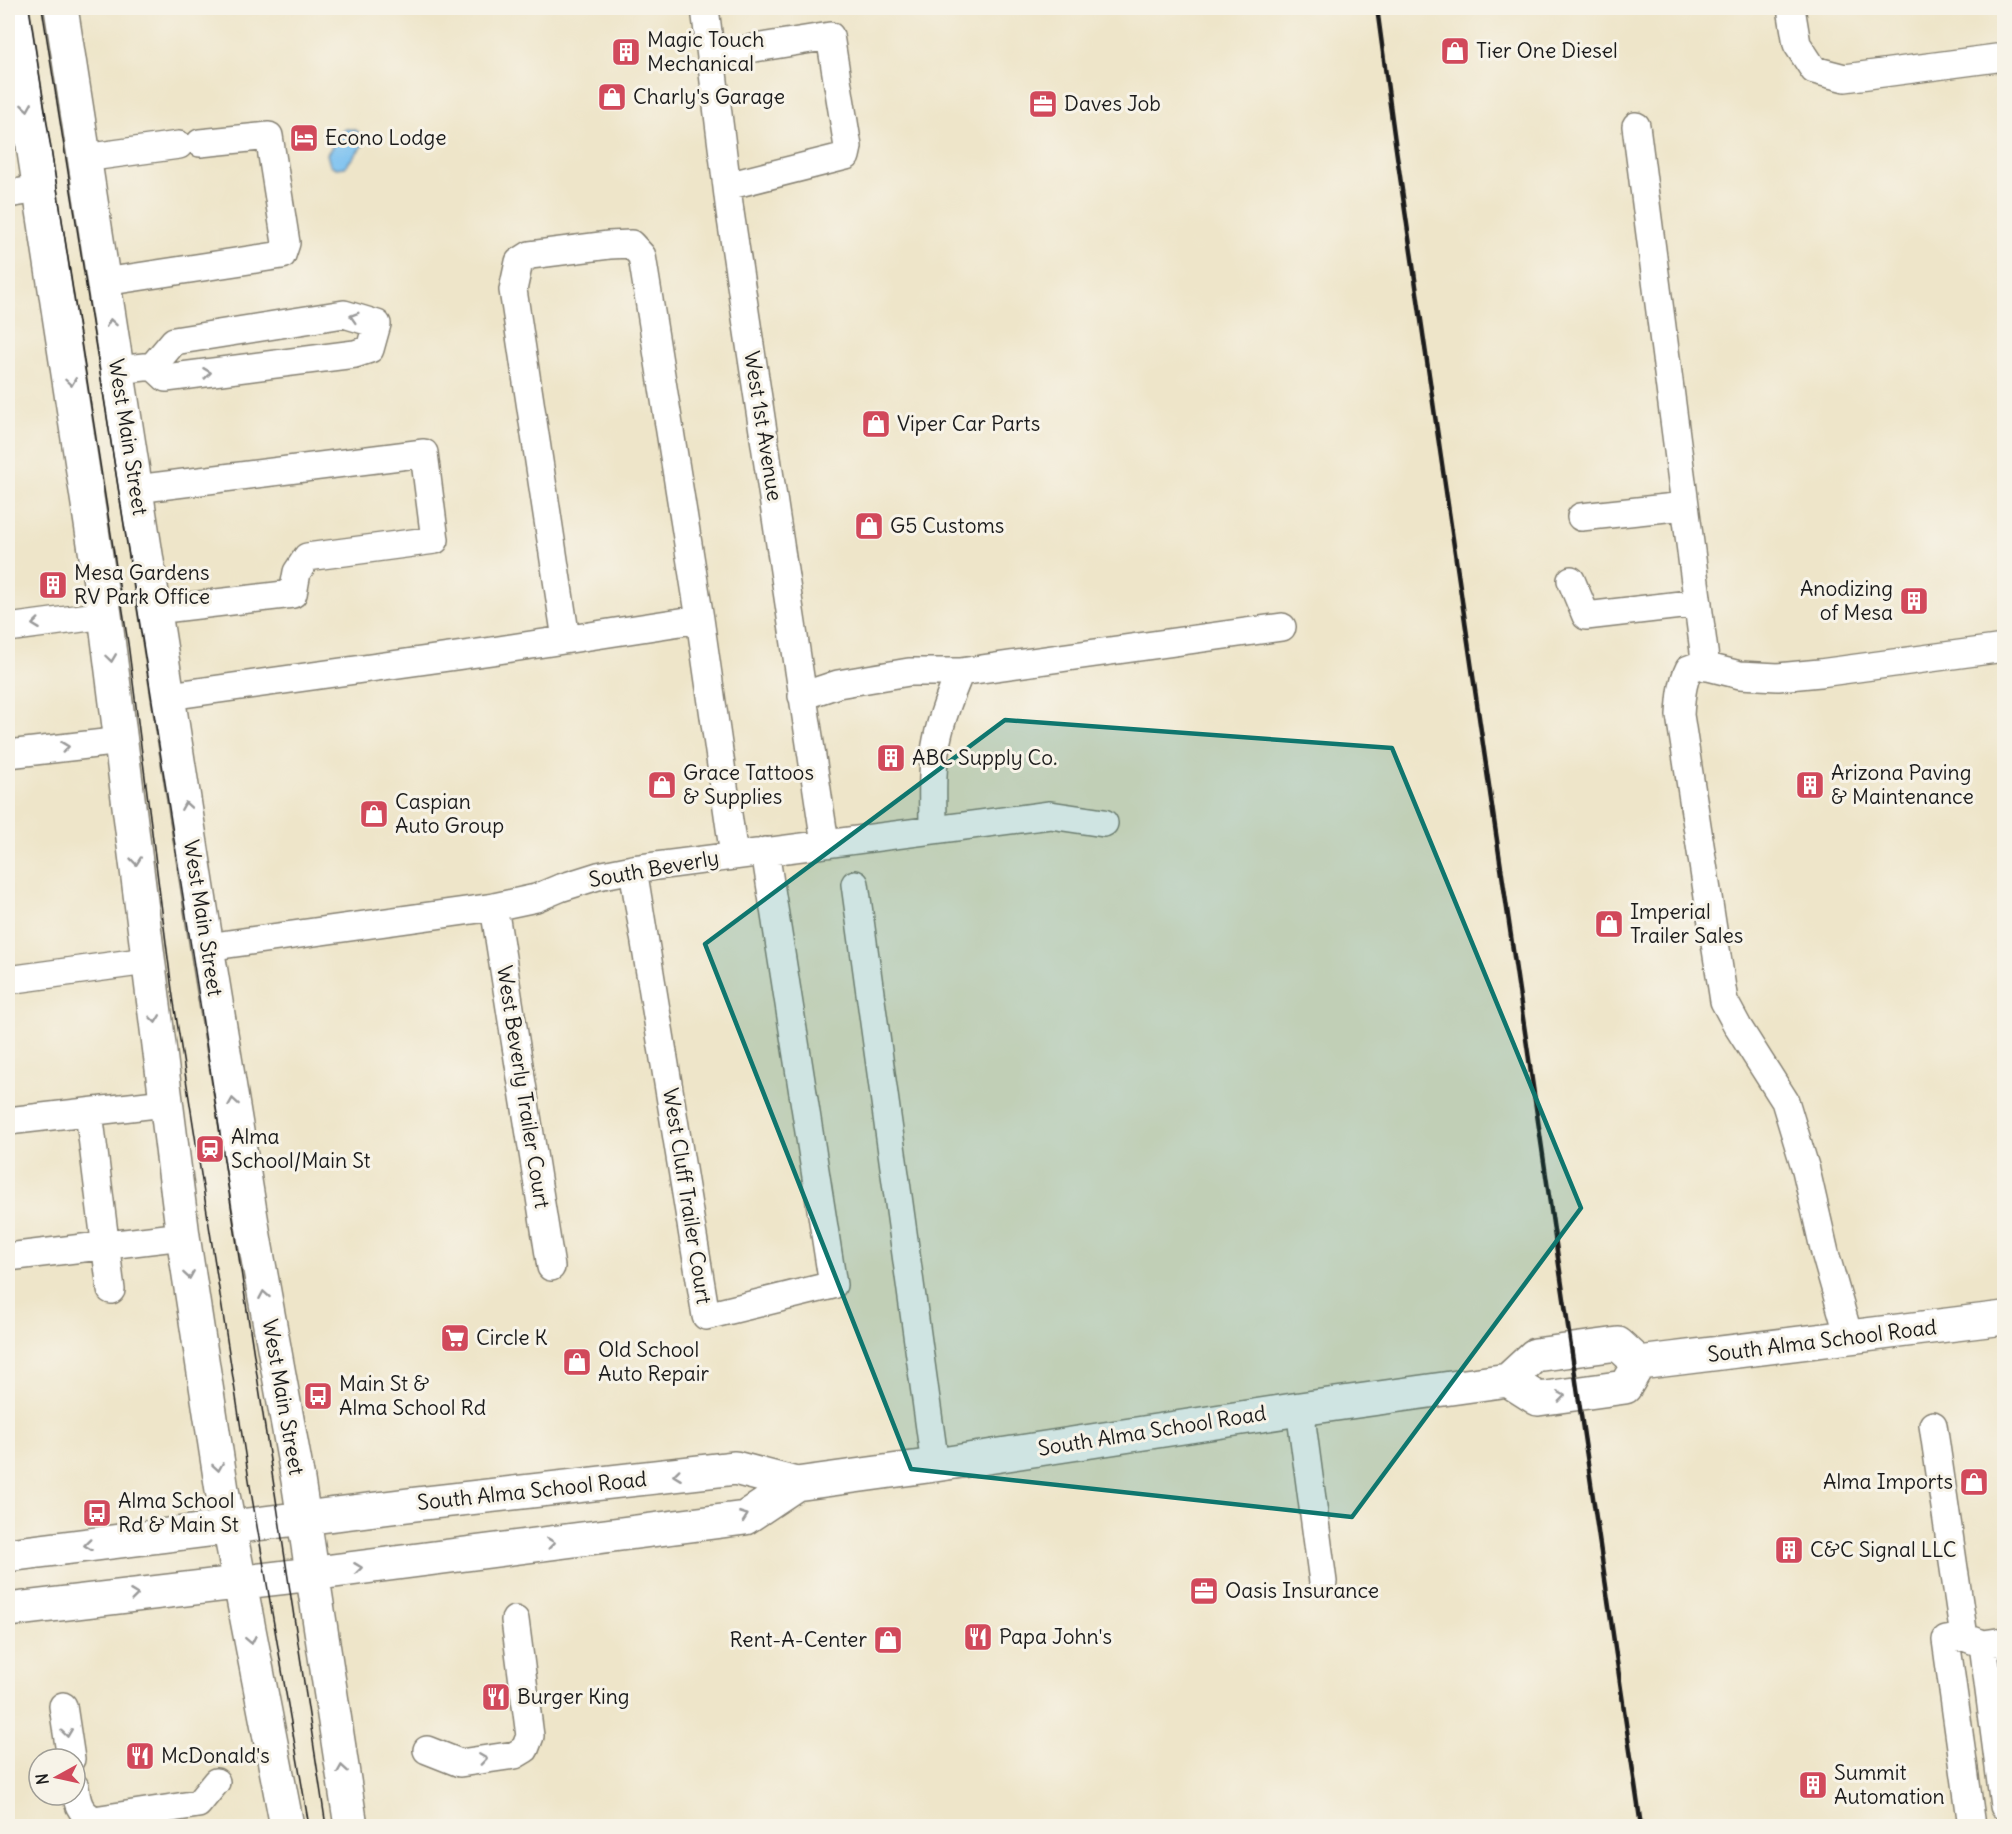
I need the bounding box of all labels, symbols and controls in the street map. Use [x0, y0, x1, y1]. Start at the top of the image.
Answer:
place label: Magic Touch Mechanical [647, 26, 764, 77]
shop icon: Tier One Diesel [1439, 35, 1471, 67]
building icon: Magic Touch Mechanical [610, 36, 642, 68]
place label: Tier One Diesel [1476, 37, 1618, 64]
shop icon: Charly's Garage [596, 81, 628, 113]
place label: Charly's Garage [633, 83, 785, 110]
office icon: Daves Job [1027, 88, 1059, 120]
place label: Daves Job [1064, 90, 1161, 117]
one-way arrow [21, 102, 33, 111]
hotel icon: Econo Lodge [288, 122, 320, 154]
place label: Econo Lodge [325, 124, 447, 151]
one-way arrow [349, 312, 360, 324]
one-way arrow [105, 318, 117, 327]
street label: West 1st Avenue [738, 349, 789, 503]
street label: West Main Street [103, 357, 154, 517]
one-way arrow [202, 367, 211, 379]
one-way arrow [64, 378, 76, 387]
shop icon: Viper Car Parts [860, 408, 892, 440]
place label: Viper Car Parts [897, 410, 1040, 437]
shop icon: G5 Customs [853, 510, 885, 542]
place label: G5 Customs [890, 512, 1004, 539]
place label: Mesa Gardens RV Park Office [74, 559, 210, 610]
building icon: Mesa Gardens RV Park Office [37, 569, 69, 601]
place label: Anodizing of Mesa [1800, 575, 1893, 626]
building icon: Anodizing of Mesa [1898, 585, 1930, 617]
one-way arrow [31, 618, 40, 630]
one-way arrow [105, 654, 117, 663]
one-way arrow [60, 742, 69, 754]
building icon: ABC Supply Co. [875, 742, 907, 774]
place label: ABC Supply Co. [912, 744, 1057, 771]
place label: Grace Tattoos & Supplies [683, 759, 814, 810]
place label: Arizona Paving & Maintenance [1831, 759, 1974, 810]
shop icon: Grace Tattoos & Supplies [646, 769, 678, 801]
building icon: Arizona Paving & Maintenance [1794, 769, 1826, 801]
place label: Caspian Auto Group [395, 788, 504, 839]
shop icon: Caspian Auto Group [358, 798, 390, 830]
one-way arrow [180, 801, 192, 811]
street label: West Main Street [178, 838, 229, 998]
street label: South Beverly [587, 844, 721, 893]
one-way arrow [129, 857, 142, 866]
place label: Imperial Trailer Sales [1630, 898, 1743, 949]
shop icon: Imperial Trailer Sales [1593, 908, 1625, 940]
street label: West Beverly Trailer Court [491, 964, 556, 1210]
one-way arrow [148, 1014, 161, 1023]
street label: West Cluff Trailer Court [657, 1086, 718, 1306]
one-way arrow [227, 1098, 239, 1107]
place label: Alma School/Main St [231, 1123, 371, 1174]
station icon: Alma School/Main St [194, 1133, 226, 1165]
one-way arrow [182, 1269, 195, 1279]
one-way arrow [258, 1290, 271, 1300]
street label: South Alma School Road [1706, 1313, 1938, 1368]
street label: West Main Street [256, 1317, 311, 1477]
supermarket icon: Circle K [439, 1322, 471, 1354]
place label: Circle K [476, 1324, 548, 1351]
place label: Old School Auto Repair [598, 1336, 710, 1387]
shop icon: Old School Auto Repair [561, 1346, 593, 1378]
place label: Main St & Alma School Rd [339, 1370, 486, 1421]
bus stop icon: Main St & Alma School Rd [302, 1380, 334, 1412]
one-way arrow [1556, 1391, 1565, 1403]
street label: South Alma School Road [1036, 1399, 1268, 1462]
one-way arrow [212, 1463, 224, 1472]
street label: South Alma School Road [416, 1465, 648, 1516]
shop icon: Alma Imports [1958, 1466, 1990, 1498]
one-way arrow [672, 1468, 682, 1480]
place label: Alma Imports [1823, 1468, 1953, 1495]
place label: Alma School Rd & Main St [118, 1487, 239, 1538]
bus stop icon: Alma School Rd & Main St [81, 1497, 113, 1529]
one-way arrow [738, 1510, 749, 1523]
building icon: C&C Signal LLC [1773, 1534, 1805, 1566]
place label: C&C Signal LLC [1810, 1536, 1957, 1563]
one-way arrow [83, 1538, 92, 1550]
one-way arrow [547, 1538, 556, 1550]
one-way arrow [353, 1562, 363, 1574]
office icon: Oasis Insurance [1188, 1575, 1220, 1607]
place label: Oasis Insurance [1225, 1577, 1379, 1604]
one-way arrow [129, 1589, 139, 1602]
restaurant icon: Papa John's [962, 1621, 994, 1653]
place label: Papa John's [999, 1623, 1112, 1650]
shop icon: Rent-A-Center [872, 1624, 904, 1656]
place label: Rent-A-Center [729, 1626, 867, 1653]
one-way arrow [244, 1635, 257, 1645]
restaurant icon: Burger King [480, 1681, 512, 1713]
place label: Burger King [517, 1683, 630, 1710]
one-way arrow [61, 1728, 73, 1737]
restaurant icon: McDonald's [124, 1740, 156, 1772]
place label: McDonald's [161, 1742, 270, 1769]
north arrow [27, 1747, 87, 1807]
one-way arrow [478, 1754, 487, 1766]
place label: Summit Automation [1834, 1759, 1945, 1810]
one-way arrow [337, 1764, 349, 1773]
building icon: Summit Automation [1797, 1769, 1829, 1801]
text: N [31, 1772, 53, 1786]

